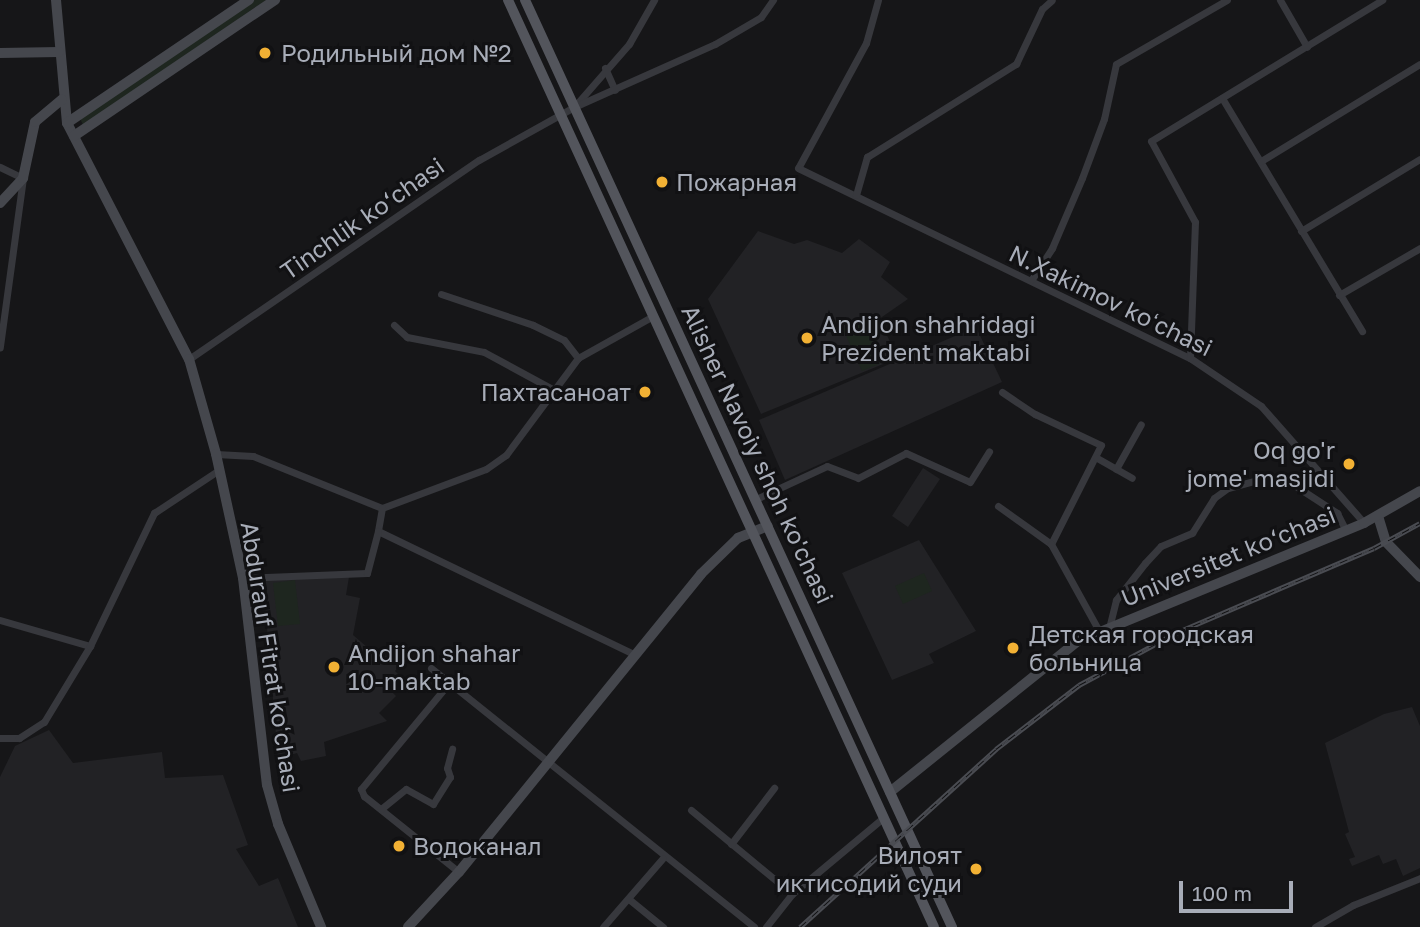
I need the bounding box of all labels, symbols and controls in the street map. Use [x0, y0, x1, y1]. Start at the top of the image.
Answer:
place label: Родильный дом №2 [281, 39, 512, 67]
marker: Родильный дом №2 [255, 43, 275, 63]
street label: Tinchlik kо‘chasi [275, 151, 449, 285]
place label: Пожарная [676, 168, 797, 196]
marker: Пожарная [654, 174, 670, 190]
street label: N.Xakimov koʻchasi [1005, 238, 1217, 362]
street label: Alisher Navoiy shoh ko'chasi [676, 300, 840, 608]
place label: Andijon shahridagi Prezident maktabi [821, 310, 1036, 366]
marker: Andijon shahridagi Prezident maktabi [799, 330, 815, 346]
place label: Пахтасаноат [481, 378, 631, 406]
marker: Пахтасаноат [637, 384, 653, 400]
place label: Oq go'r jome' masjidi [1186, 436, 1335, 492]
marker: Oq go'r jome' masjidi [1341, 456, 1357, 472]
street label: Universitet kо‘chasi [1117, 500, 1339, 612]
street label: Abdurauf Fitrat koʻchasi [235, 520, 307, 794]
place label: Детская городская больница [1029, 620, 1254, 676]
marker: Детская городская больница [1003, 638, 1023, 658]
place label: Andijon shahar 10-maktab [348, 639, 520, 695]
marker: Andijon shahar 10-maktab [326, 659, 342, 675]
place label: Водоканал [413, 832, 542, 860]
marker: Водоканал [391, 838, 407, 854]
place label: Вилоят иктисодий суди [776, 841, 962, 897]
marker: Вилоят иктисодий суди [968, 861, 984, 877]
scale bar [1182, 867, 1296, 911]
text: 100 m [1192, 880, 1252, 906]

